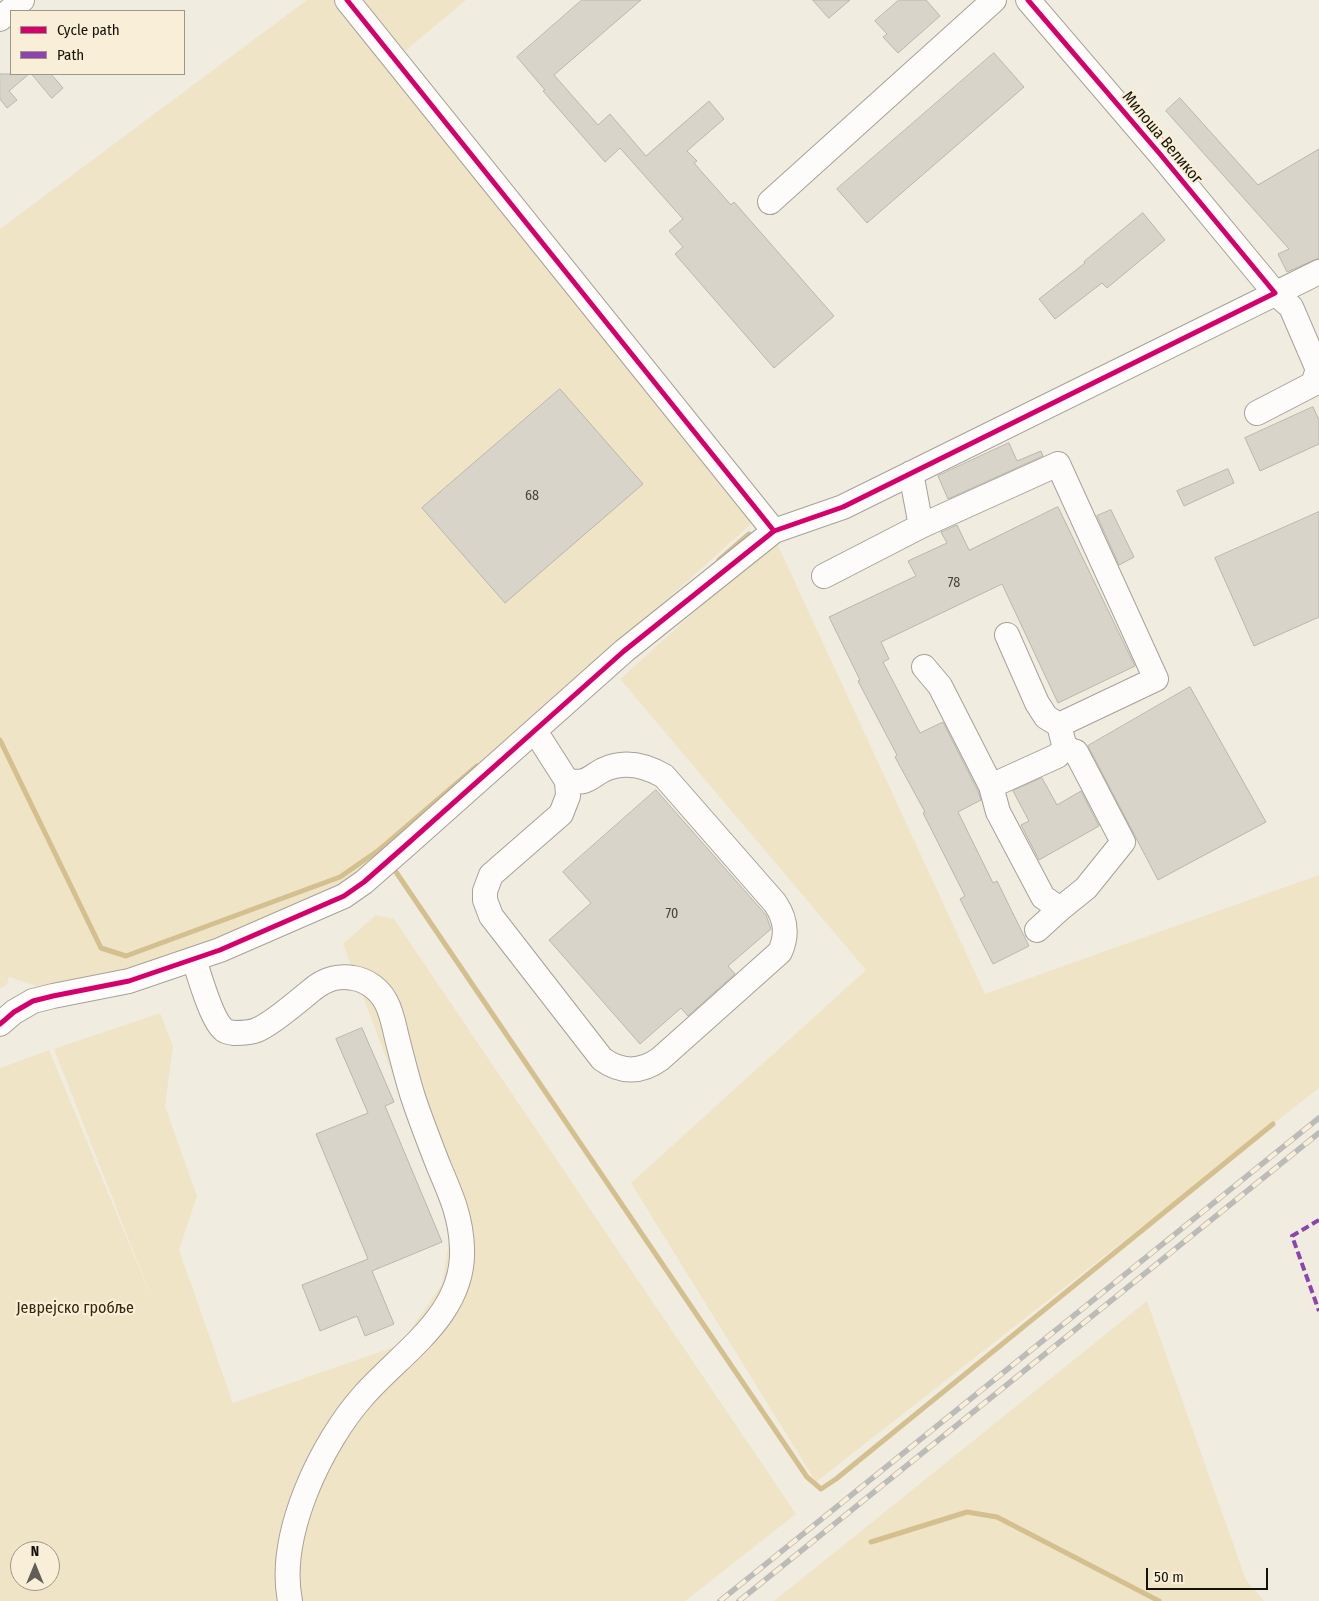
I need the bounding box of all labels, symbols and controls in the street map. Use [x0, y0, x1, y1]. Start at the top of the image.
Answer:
legend [10, 10, 185, 75]
text: Cycle path [57, 21, 120, 39]
text: Path [57, 46, 84, 64]
street label: Милоша Великог [1118, 88, 1206, 188]
house number: 68 [525, 488, 539, 504]
house number: 78 [948, 575, 960, 591]
house number: 70 [666, 906, 678, 922]
park label: Јеврејско гробље [16, 1299, 134, 1319]
north arrow [10, 1541, 60, 1591]
text: N [31, 1543, 39, 1560]
scale bar [1149, 1558, 1272, 1590]
text: 50 m [1154, 1568, 1184, 1586]

